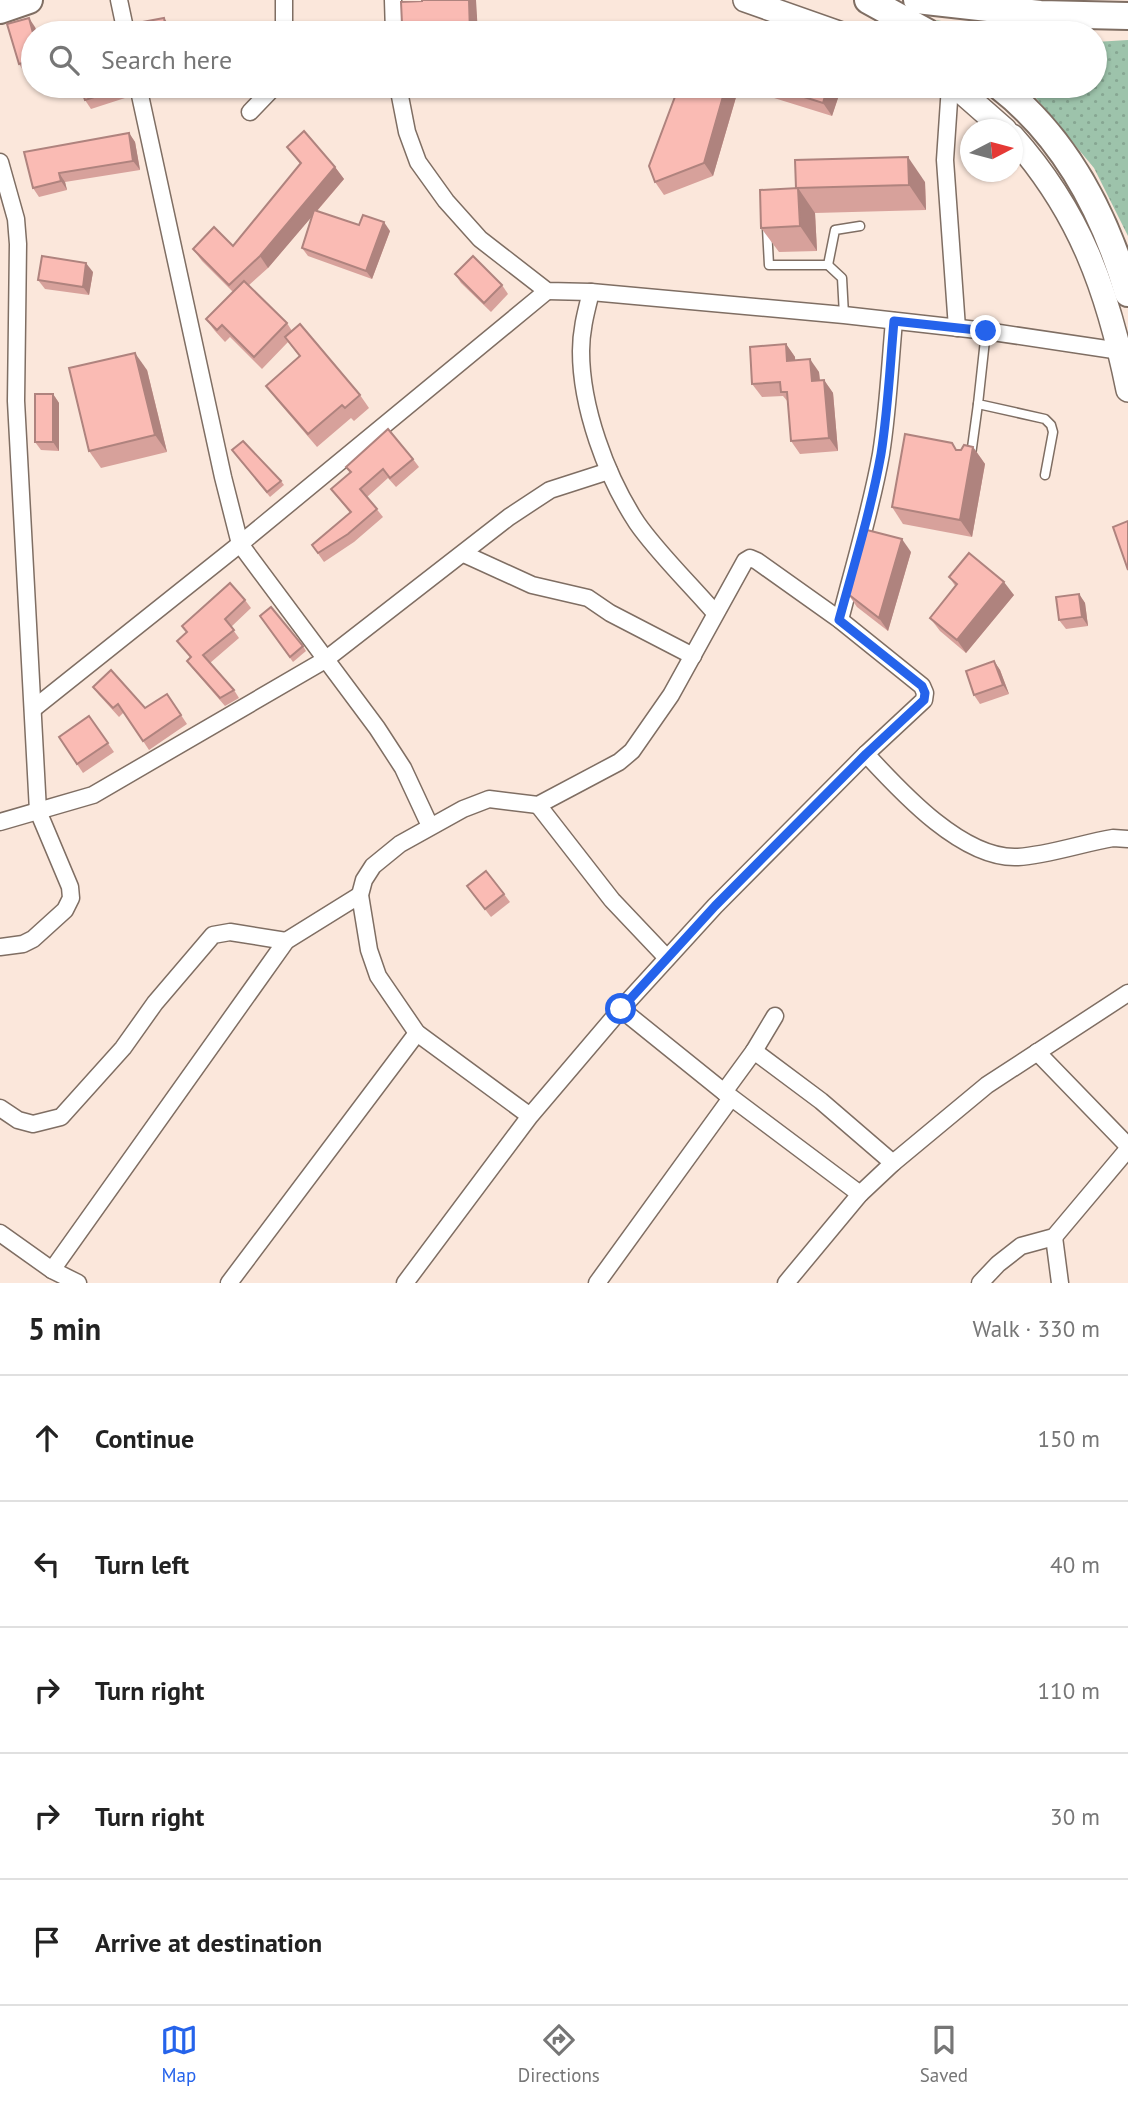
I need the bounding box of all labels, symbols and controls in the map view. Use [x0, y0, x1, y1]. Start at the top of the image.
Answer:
search box [21, 21, 1107, 98]
icon: search [45, 41, 83, 79]
text: Search here [101, 43, 232, 76]
north arrow [960, 119, 1023, 182]
route end [970, 315, 1001, 346]
route start [605, 993, 636, 1024]
text: 5 min [28, 1309, 101, 1348]
text: Walk · 330 m [973, 1314, 1100, 1343]
icon: ahead [28, 1419, 66, 1457]
text: Continue [95, 1422, 194, 1455]
text: 150 m [1038, 1424, 1100, 1453]
icon: left [28, 1545, 66, 1583]
text: Turn left [95, 1548, 189, 1581]
text: 40 m [1050, 1550, 1100, 1579]
icon: right [28, 1671, 66, 1709]
text: Turn right [95, 1674, 204, 1707]
text: 110 m [1038, 1676, 1100, 1705]
icon: right [28, 1797, 66, 1835]
text: Turn right [95, 1800, 204, 1833]
text: 30 m [1050, 1802, 1100, 1831]
icon: arrive [28, 1923, 66, 1961]
text: Arrive at destination [95, 1926, 322, 1959]
tab: Map [160, 2021, 198, 2087]
tab: Directions [518, 2021, 600, 2087]
tab: Saved [920, 2021, 968, 2087]

